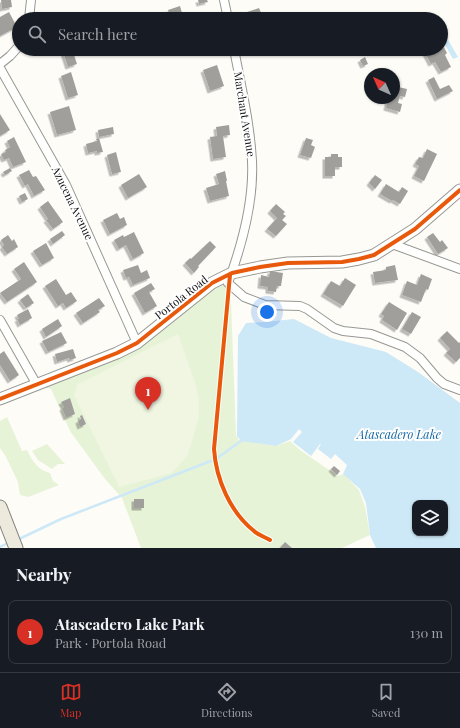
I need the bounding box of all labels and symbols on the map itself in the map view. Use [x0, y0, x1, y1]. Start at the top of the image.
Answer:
north arrow [364, 68, 400, 104]
street label: Marchant Avenue [231, 70, 259, 158]
street label: Azucena Avenue [48, 163, 97, 243]
street label: Portola Road [151, 271, 211, 322]
your location [257, 302, 277, 322]
pin: 1 [135, 377, 161, 410]
water label: Atascadero Lake [355, 426, 441, 442]

